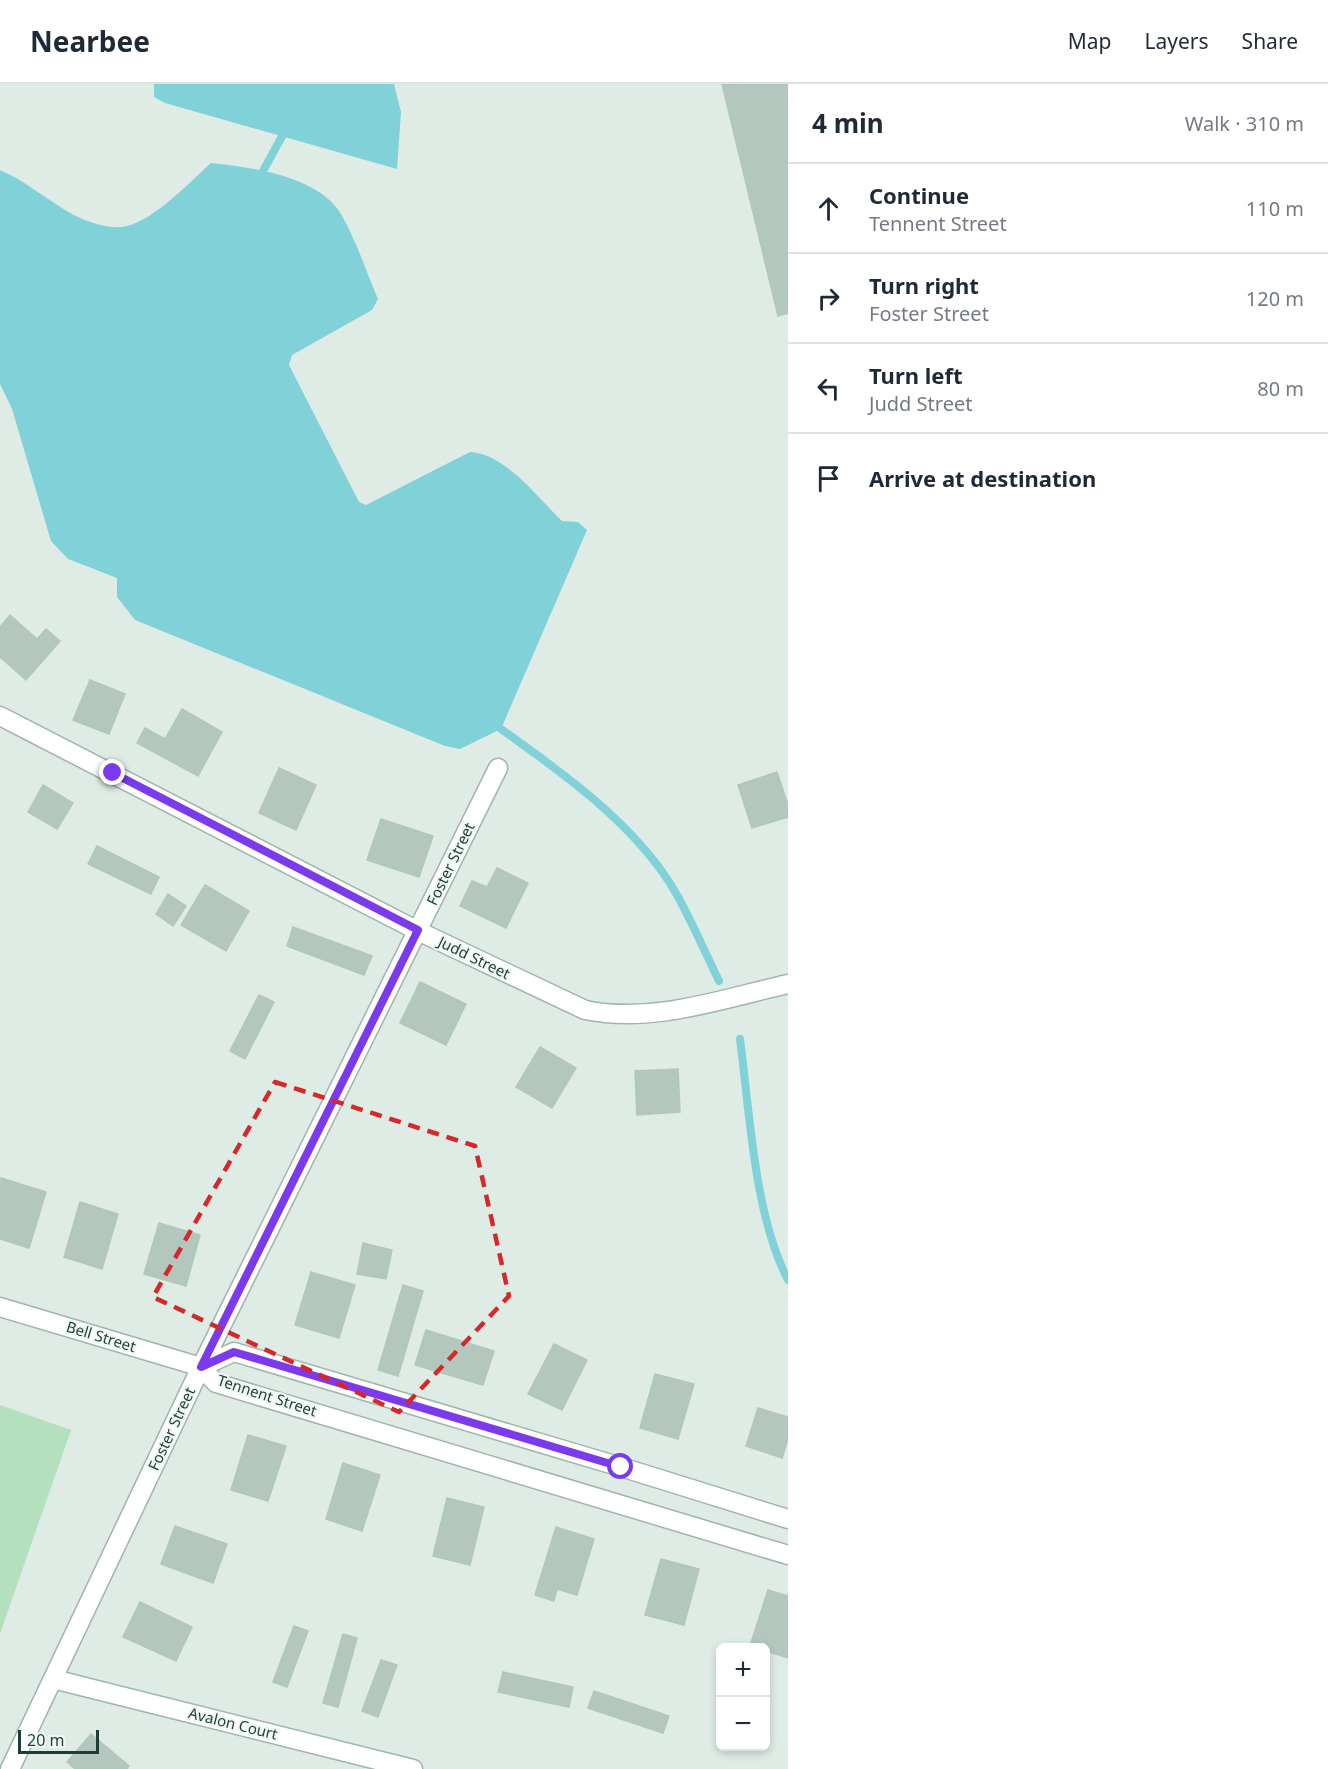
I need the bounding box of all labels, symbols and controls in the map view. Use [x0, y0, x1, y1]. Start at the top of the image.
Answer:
text: Nearbee [30, 22, 150, 60]
text: Map [1068, 27, 1112, 55]
text: Layers [1145, 27, 1209, 55]
text: Share [1242, 27, 1298, 55]
text: 4 min [812, 105, 884, 141]
text: Walk · 310 m [1185, 110, 1304, 137]
text: Continue [869, 180, 969, 210]
icon: ahead [812, 192, 845, 225]
text: 110 m [1246, 195, 1304, 222]
text: Tennent Street [869, 210, 1007, 237]
text: Turn right [869, 270, 979, 300]
icon: right [812, 282, 845, 315]
text: 120 m [1246, 285, 1304, 312]
text: Foster Street [869, 300, 989, 327]
text: Turn left [869, 360, 963, 390]
icon: left [812, 372, 845, 405]
text: 80 m [1257, 375, 1304, 402]
text: Judd Street [869, 390, 972, 417]
icon: arrive [812, 462, 845, 495]
text: Arrive at destination [869, 463, 1096, 493]
route end [99, 759, 125, 785]
street label: Foster Street [421, 818, 479, 908]
street label: Judd Street [433, 930, 514, 983]
street label: Bell Street [64, 1316, 139, 1356]
street label: Tennent Street [215, 1370, 320, 1421]
street label: Foster Street [143, 1383, 199, 1474]
route start [607, 1453, 633, 1479]
map controls [716, 1643, 770, 1751]
button: + [716, 1643, 770, 1697]
button: − [716, 1697, 770, 1751]
street label: Avalon Court [187, 1702, 280, 1744]
scale bar [18, 1727, 99, 1754]
text: 20 m [27, 1729, 64, 1751]

